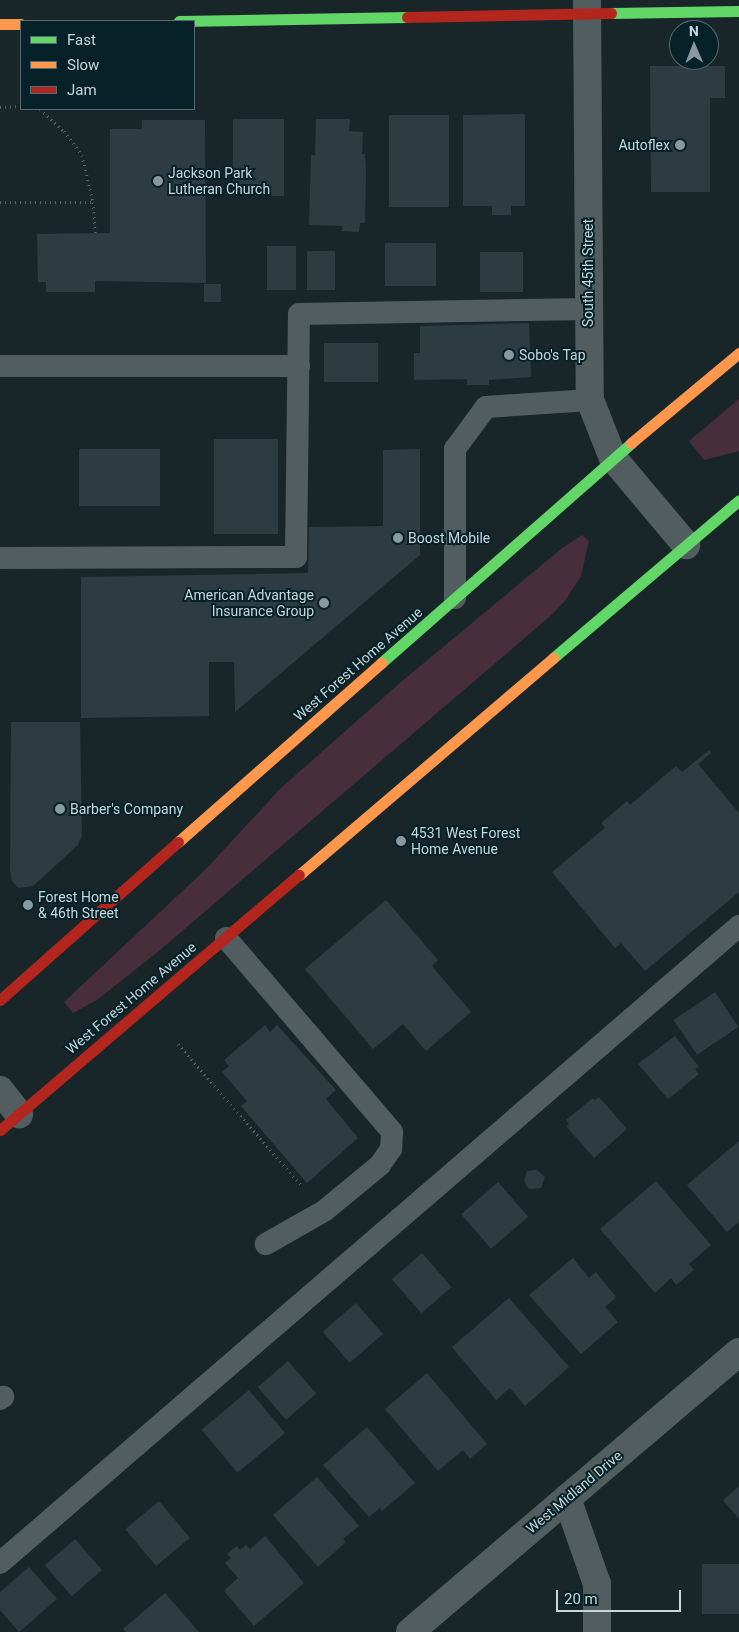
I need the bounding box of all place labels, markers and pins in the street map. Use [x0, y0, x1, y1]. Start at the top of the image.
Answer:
place label: Autoflex [618, 137, 670, 153]
marker: Autoflex [674, 139, 686, 151]
place label: Jackson Park Lutheran Church [168, 165, 270, 198]
marker: Jackson Park Lutheran Church [152, 175, 164, 187]
place label: Sobo's Tap [519, 347, 586, 363]
marker: Sobo's Tap [503, 349, 515, 361]
place label: Boost Mobile [408, 530, 490, 546]
marker: Boost Mobile [392, 532, 404, 544]
place label: American Advantage Insurance Group [184, 587, 314, 620]
marker: American Advantage Insurance Group [318, 597, 330, 609]
place label: Barber's Company [70, 801, 183, 817]
marker: Barber's Company [54, 803, 66, 815]
place label: 4531 West Forest Home Avenue [411, 825, 520, 858]
marker: 4531 West Forest Home Avenue [395, 835, 407, 847]
place label: Forest Home & 46th Street [38, 889, 119, 922]
marker: Forest Home & 46th Street [22, 899, 34, 911]

